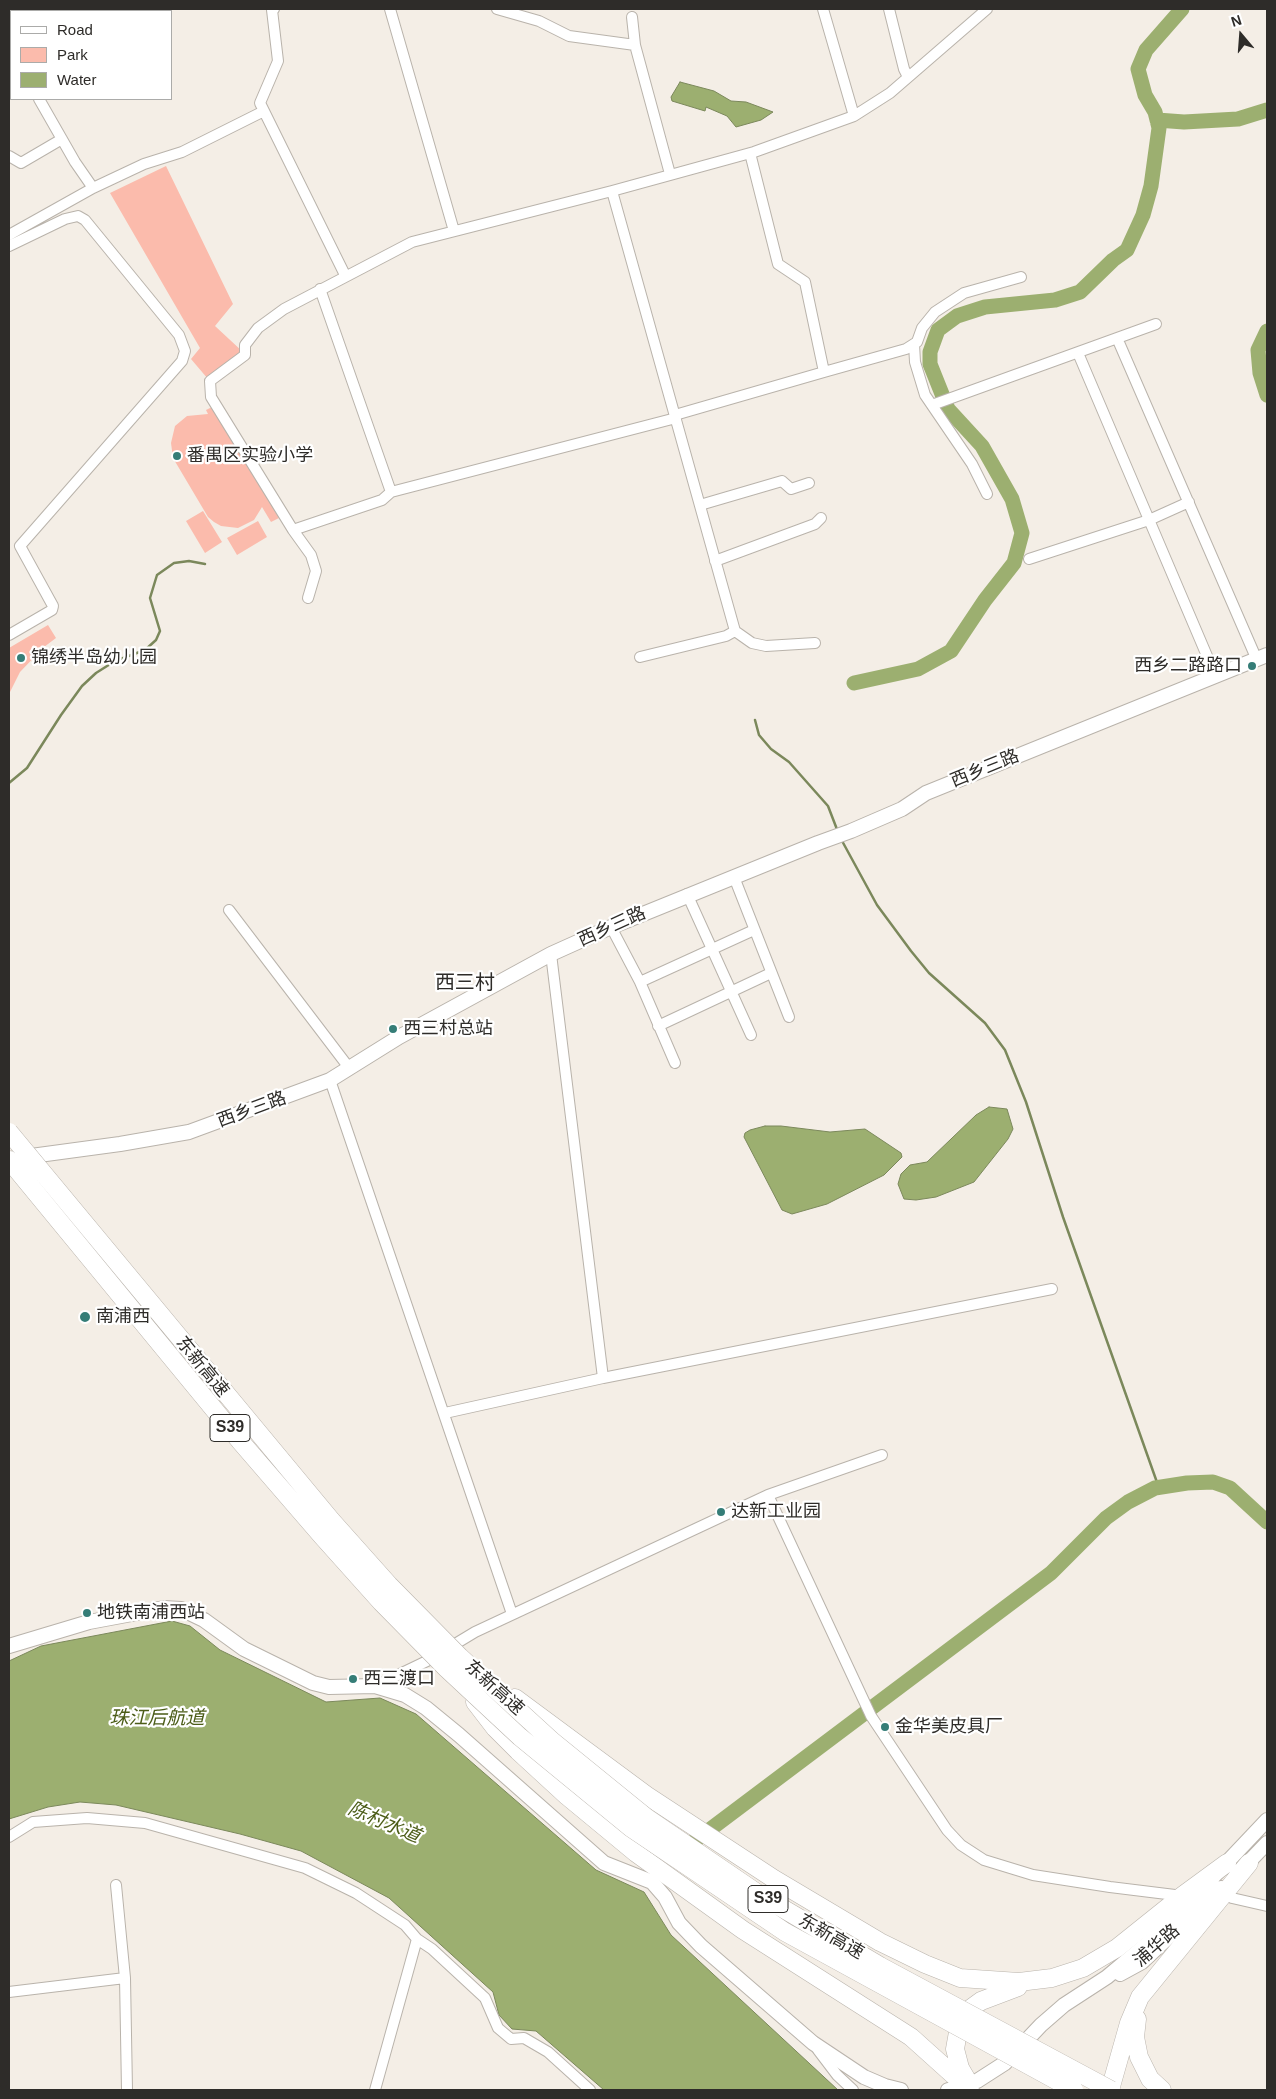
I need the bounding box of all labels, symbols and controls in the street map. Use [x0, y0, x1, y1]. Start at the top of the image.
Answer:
legend [10, 10, 172, 100]
north arrow [1216, 10, 1266, 60]
text: N [1229, 12, 1244, 30]
text: Road [57, 21, 93, 38]
text: Park [57, 46, 88, 63]
text: Water [57, 71, 96, 88]
place label: 番禺区实验小学 [187, 445, 313, 467]
marker: 番禺区实验小学 [171, 450, 183, 462]
place label: 锦绣半岛幼儿园 [31, 647, 157, 669]
marker: 锦绣半岛幼儿园 [15, 652, 27, 664]
place label: 西乡二路路口 [1134, 655, 1242, 677]
marker: 西乡二路路口 [1246, 660, 1258, 672]
street label: 西乡三路 [948, 746, 1022, 792]
street label: 西乡三路 [575, 902, 649, 952]
district label: 西三村 [435, 971, 495, 995]
place label: 西三村总站 [403, 1018, 493, 1040]
marker: 西三村总站 [387, 1023, 399, 1035]
street label: 西乡三路 [214, 1088, 290, 1132]
place label: 南浦西 [96, 1306, 150, 1328]
marker: 南浦西 [78, 1310, 92, 1324]
street label: 东新高速 [171, 1332, 233, 1402]
road number: S39 [210, 1415, 250, 1442]
place label: 达新工业园 [731, 1501, 821, 1523]
marker: 达新工业园 [715, 1506, 727, 1518]
place label: 地铁南浦西站 [97, 1602, 205, 1624]
marker: 地铁南浦西站 [81, 1607, 93, 1619]
street label: 东新高速 [460, 1656, 528, 1720]
place label: 西三渡口 [363, 1668, 435, 1690]
marker: 西三渡口 [347, 1673, 359, 1685]
water label: 珠江后航道 [110, 1708, 204, 1730]
place label: 金华美皮具厂 [895, 1716, 1003, 1738]
marker: 金华美皮具厂 [879, 1721, 891, 1733]
water label: 陈村水道 [345, 1798, 423, 1848]
road number: S39 [748, 1886, 788, 1912]
street label: 东新高速 [794, 1910, 868, 1964]
street label: 浦华路 [1130, 1920, 1184, 1972]

